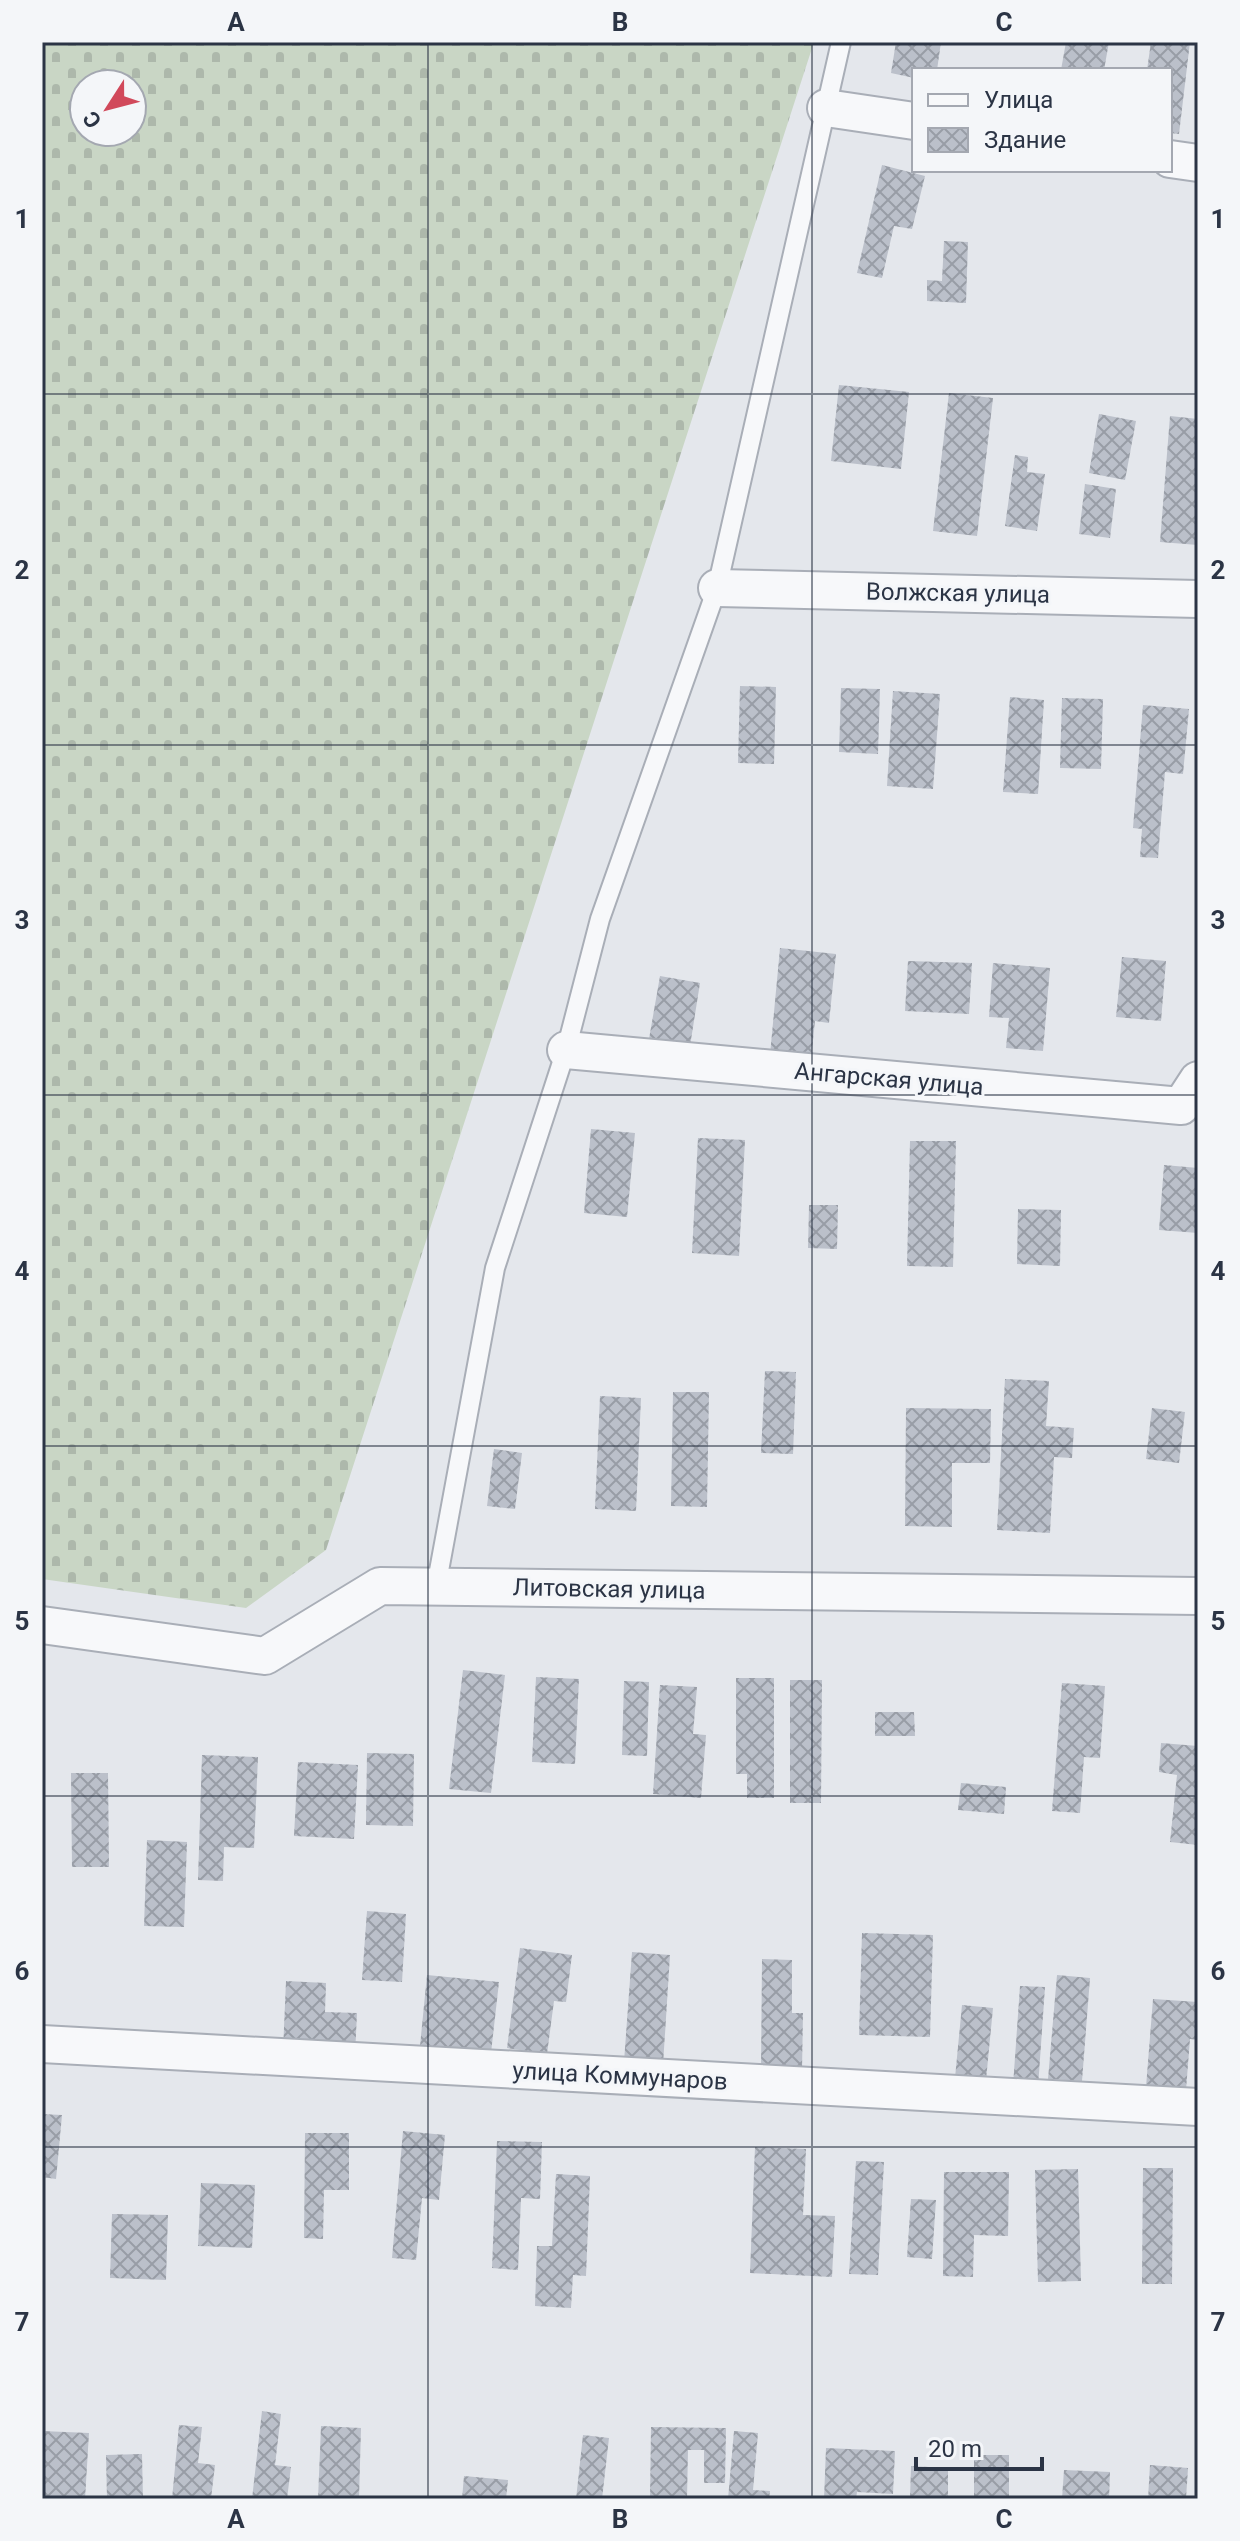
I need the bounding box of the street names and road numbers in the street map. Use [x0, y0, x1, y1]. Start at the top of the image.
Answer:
street label: Волжская улица [866, 577, 1050, 609]
street label: Ангарская улица [793, 1057, 985, 1101]
street label: Литовская улица [512, 1573, 706, 1605]
street label: улица Коммунаров [512, 2056, 728, 2096]

